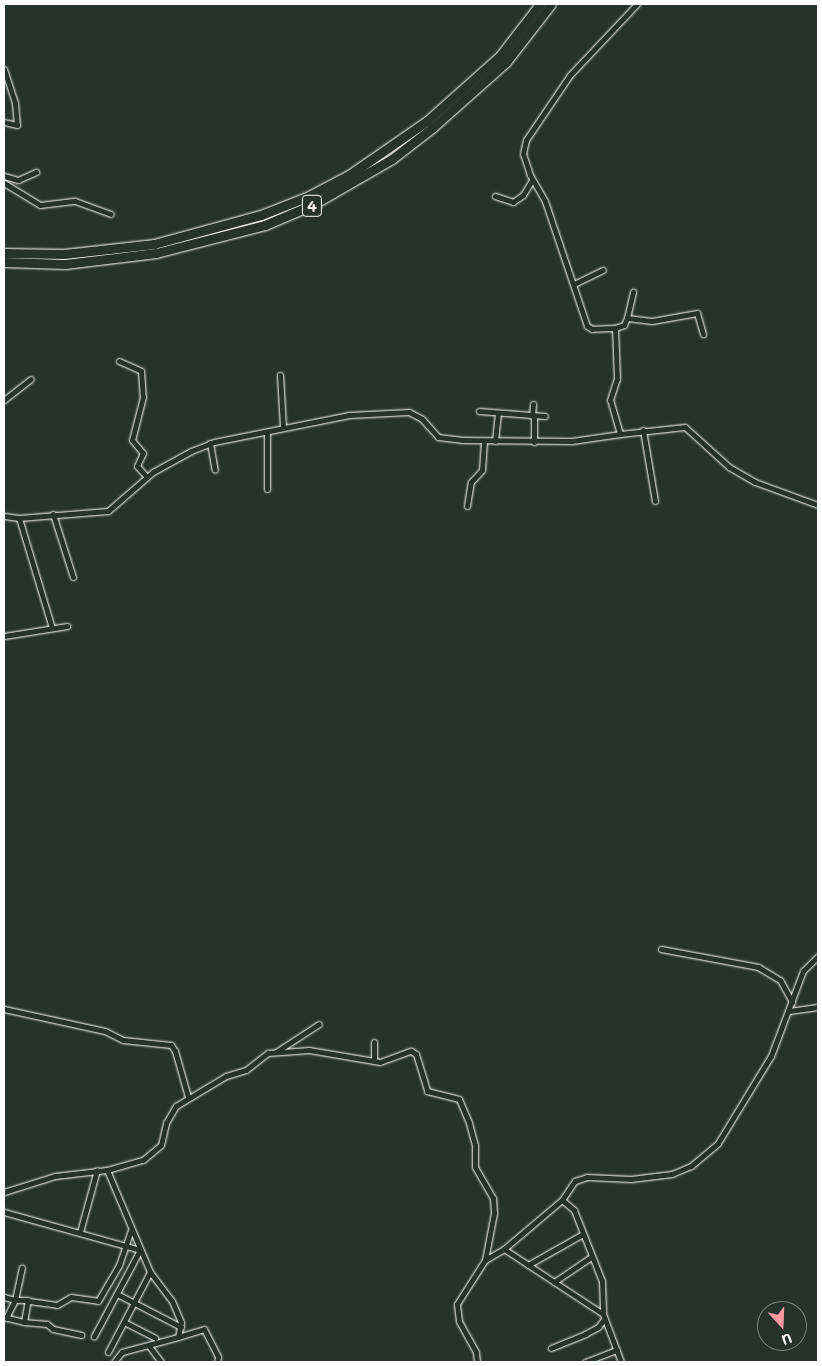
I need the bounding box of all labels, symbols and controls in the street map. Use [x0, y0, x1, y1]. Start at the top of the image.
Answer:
road number: 4 [301, 192, 323, 220]
north arrow [757, 1301, 807, 1351]
text: U [779, 1329, 795, 1350]

